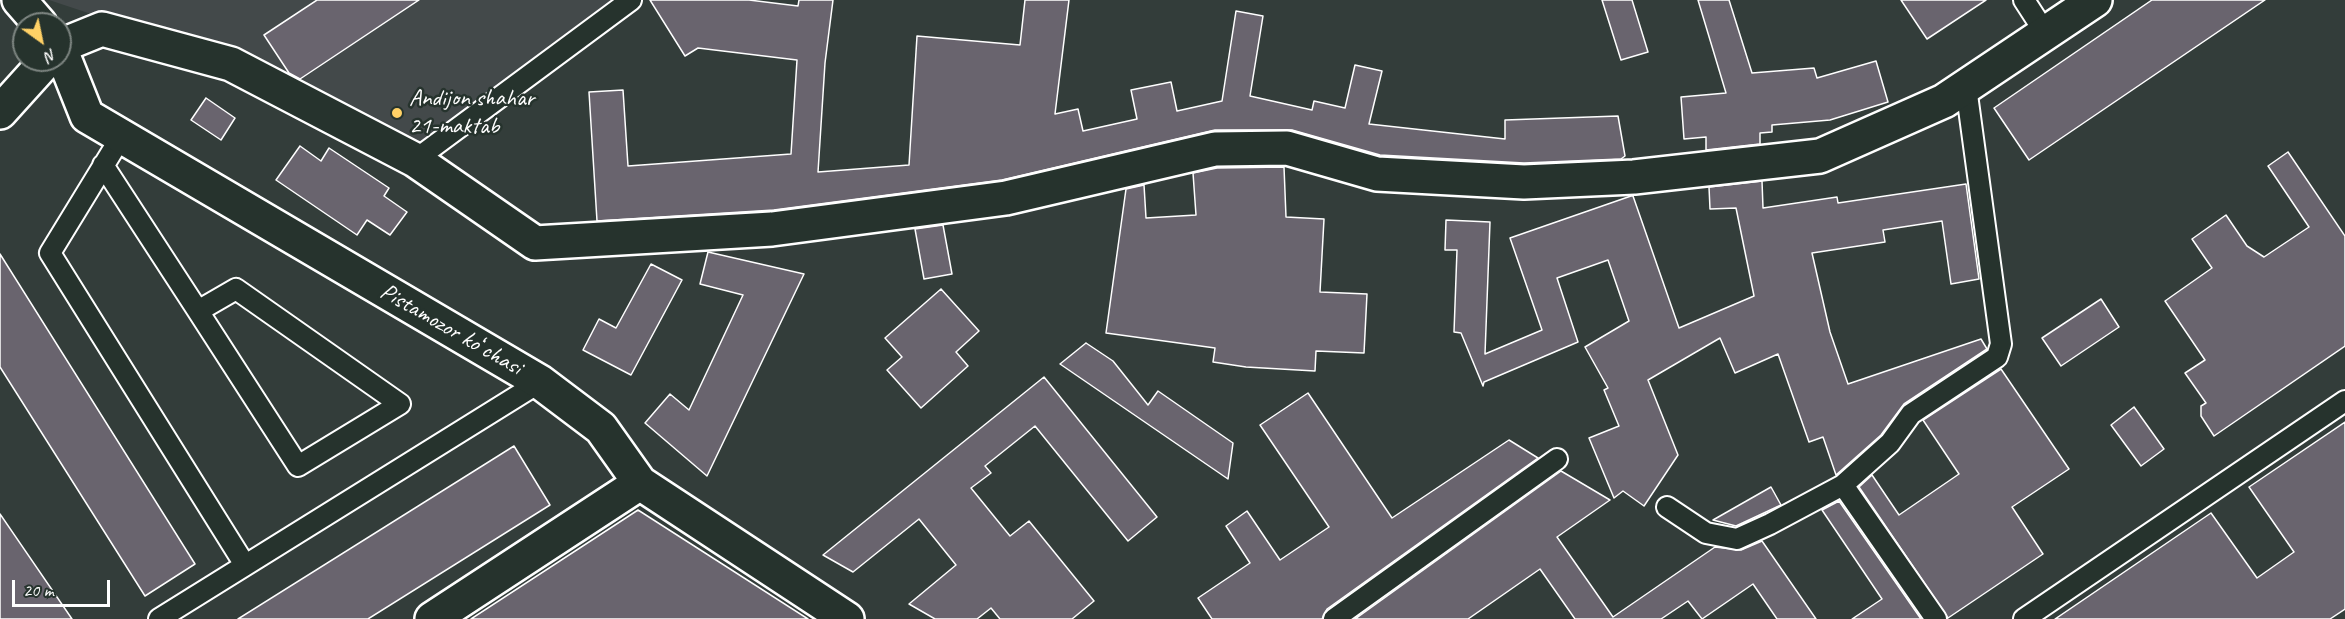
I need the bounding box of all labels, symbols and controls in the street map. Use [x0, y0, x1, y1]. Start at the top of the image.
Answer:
north arrow [12, 12, 72, 72]
text: N [41, 44, 60, 67]
place label: Andijon shahar 21-maktab [409, 85, 534, 141]
marker: Andijon shahar 21-maktab [390, 106, 404, 120]
street label: Pistamozor koʻchasi [375, 278, 527, 382]
scale bar [15, 568, 112, 606]
text: 20 m [23, 579, 54, 601]

